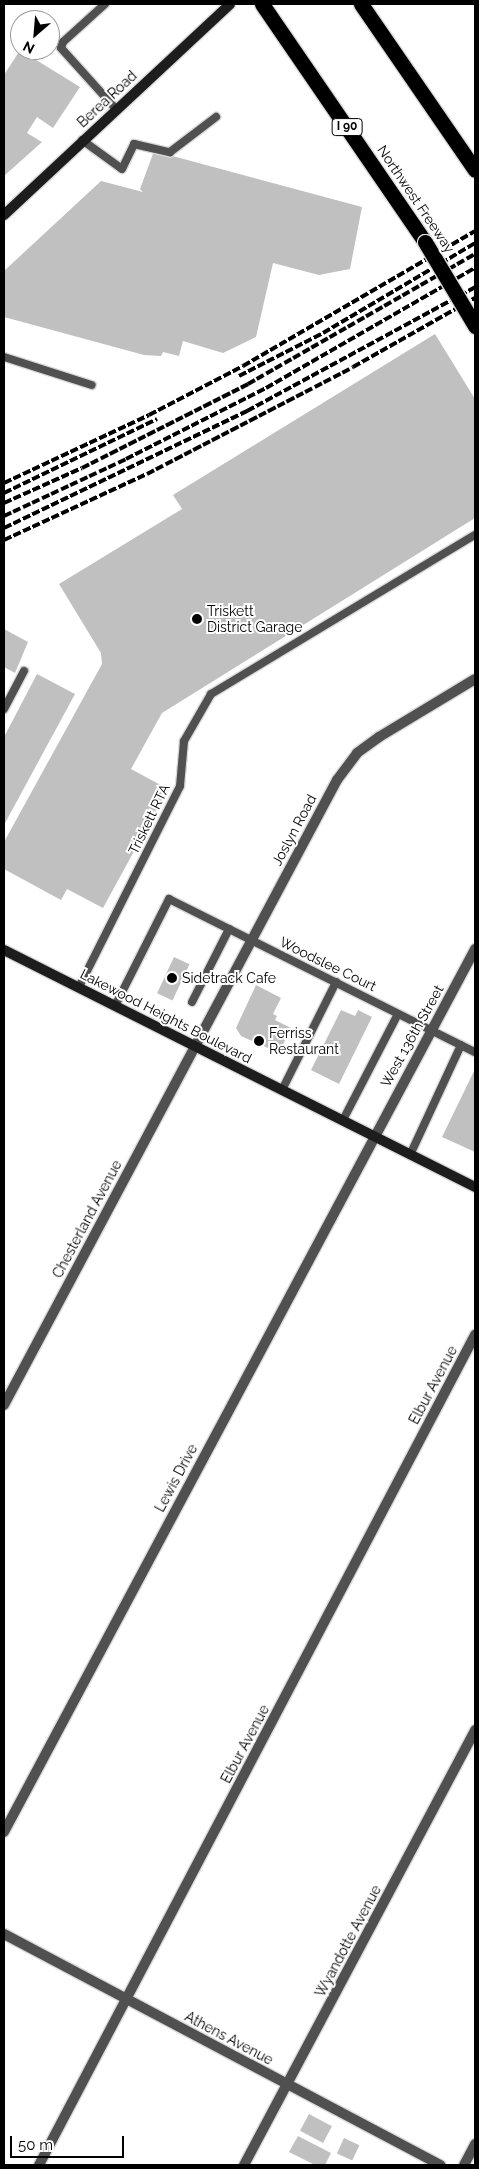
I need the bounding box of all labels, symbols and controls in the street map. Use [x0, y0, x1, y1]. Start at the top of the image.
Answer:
north arrow [10, 10, 60, 60]
text: N [20, 38, 37, 57]
street label: Berea Road [74, 67, 140, 131]
road number: I 90 [331, 118, 363, 136]
street label: Northwest Freeway [374, 142, 458, 256]
place label: Triskett District Garage [207, 603, 302, 636]
marker: Triskett District Garage [191, 613, 203, 625]
street label: Triskett RTA [125, 781, 173, 857]
street label: Joslyn Road [268, 792, 320, 868]
street label: Woodslee Court [277, 933, 379, 995]
street label: Lakewood Heights Boulevard [77, 965, 255, 1067]
place label: Sidetrack Cafe [182, 970, 276, 986]
marker: Sidetrack Cafe [166, 972, 178, 984]
street label: West 136th Street [377, 982, 447, 1090]
place label: Ferriss Restaurant [269, 1025, 339, 1058]
marker: Ferriss Restaurant [253, 1035, 265, 1047]
street label: Chesterland Avenue [49, 1157, 125, 1281]
street label: Elbur Avenue [405, 1343, 461, 1427]
street label: Lewis Drive [151, 1441, 201, 1515]
street label: Elbur Avenue [217, 1702, 273, 1786]
street label: Wyandotte Avenue [311, 1882, 385, 2000]
street label: Athens Avenue [182, 2008, 276, 2068]
scale bar [12, 2126, 126, 2158]
text: 50 m [18, 2136, 53, 2154]

